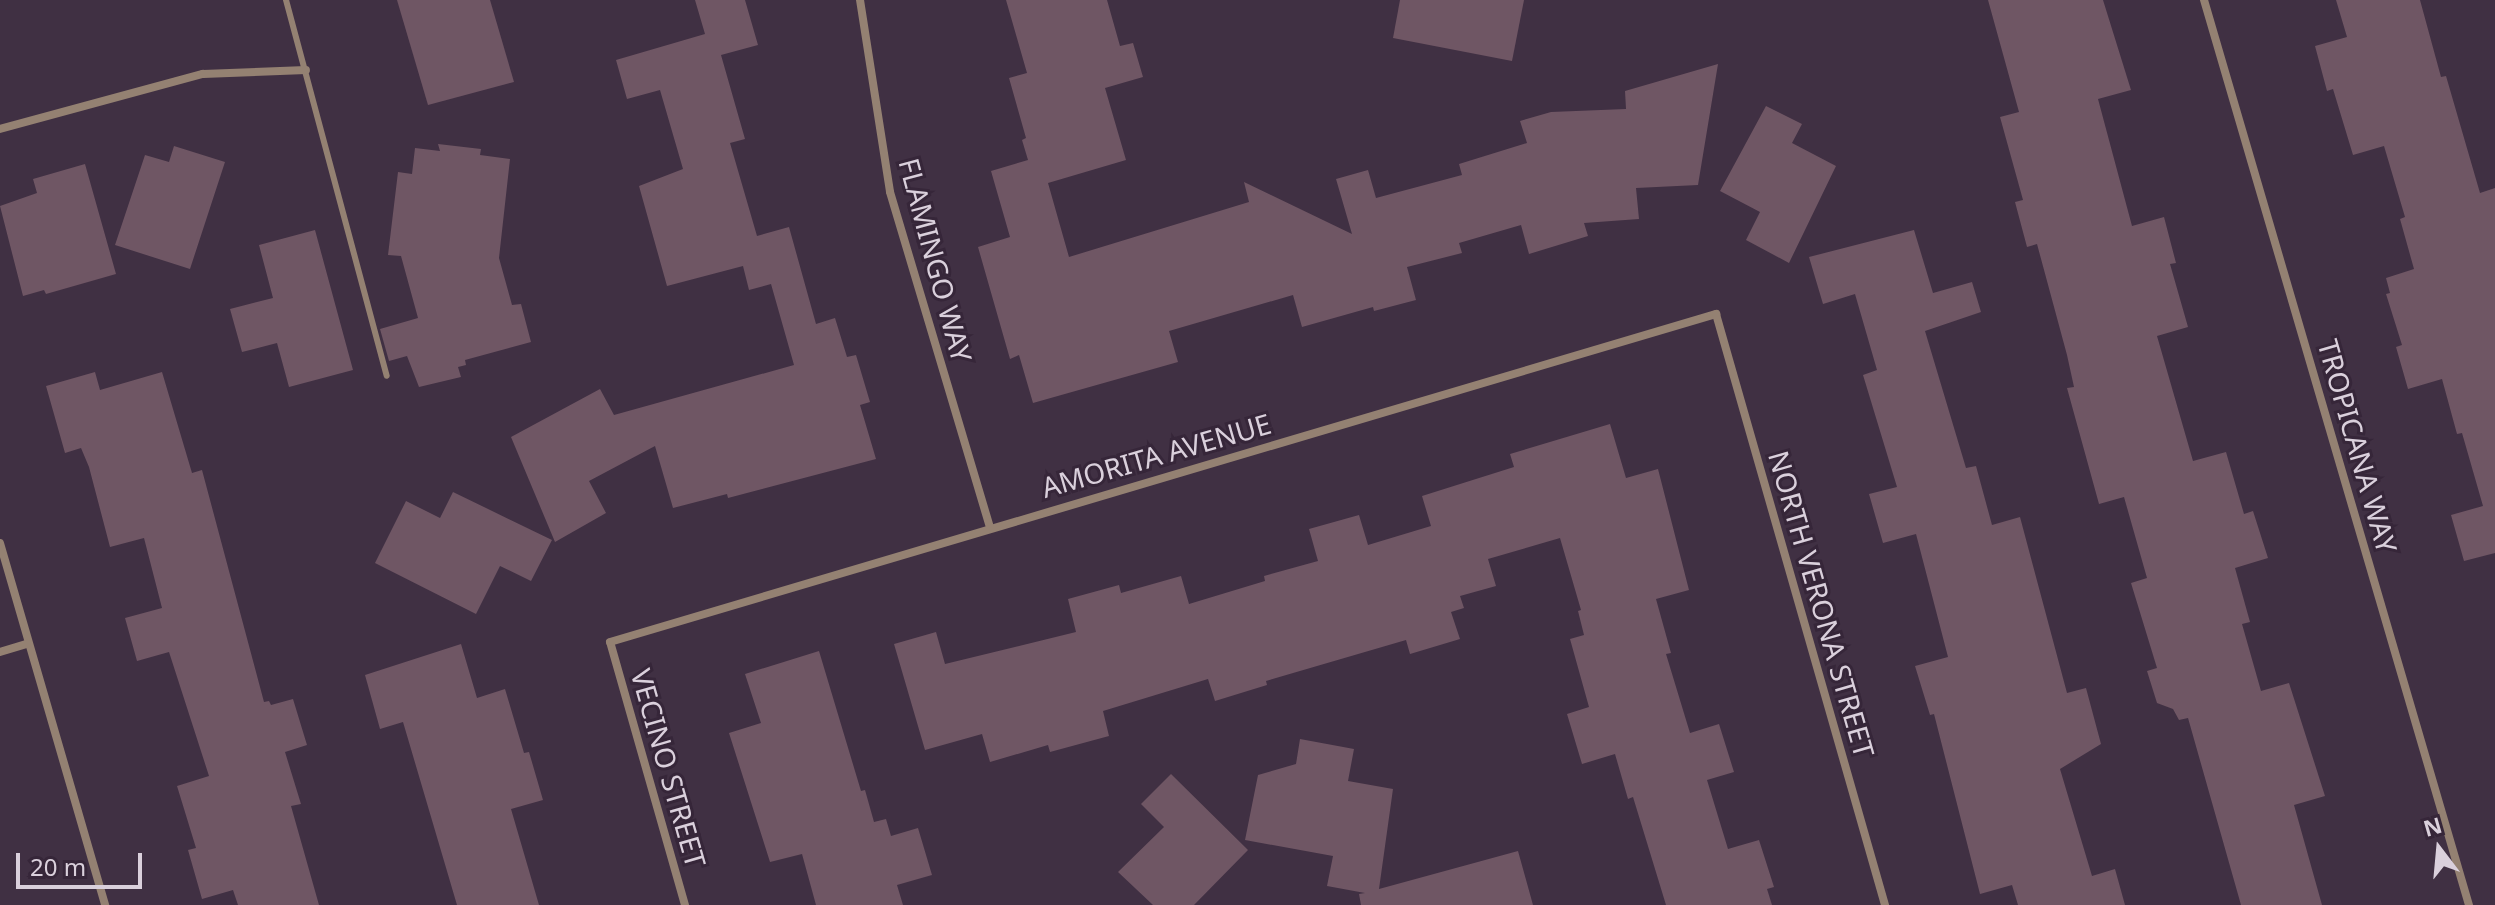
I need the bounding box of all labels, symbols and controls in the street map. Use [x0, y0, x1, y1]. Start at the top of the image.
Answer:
street label: FLAMINGO WAY [893, 154, 979, 366]
street label: TROPICANA WAY [2311, 335, 2405, 557]
street label: AMORITA AVENUE [1037, 406, 1275, 504]
street label: NORTH VERONA STREET [1762, 447, 1882, 761]
street label: VECINO STREET [625, 665, 713, 871]
north arrow [2399, 809, 2479, 889]
text: N [2420, 809, 2445, 843]
scale bar [20, 837, 146, 887]
text: 20 m [30, 850, 86, 883]

